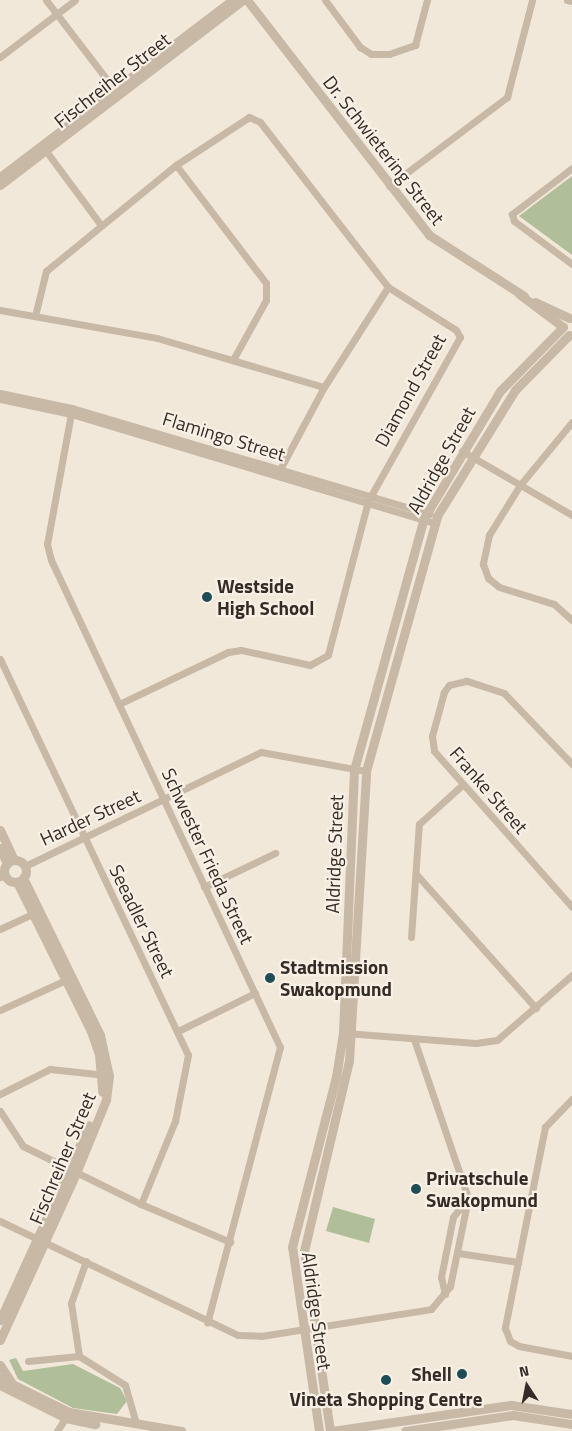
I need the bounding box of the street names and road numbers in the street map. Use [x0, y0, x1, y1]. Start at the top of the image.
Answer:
street label: Fischreiher Street [49, 28, 175, 132]
street label: Dr. Schwietering Street [319, 71, 449, 229]
street label: Diamond Street [370, 330, 450, 450]
street label: Aldridge Street [402, 402, 480, 518]
street label: Flamingo Street [160, 407, 288, 465]
street label: Franke Street [445, 742, 533, 838]
street label: Schwester Frieda Street [157, 765, 259, 947]
street label: Harder Street [36, 784, 144, 850]
street label: Aldridge Street [321, 794, 347, 914]
street label: Seeadler Street [105, 861, 179, 981]
street label: Fischreiher Street [24, 1089, 100, 1227]
street label: Aldridge Street [297, 1250, 337, 1372]

